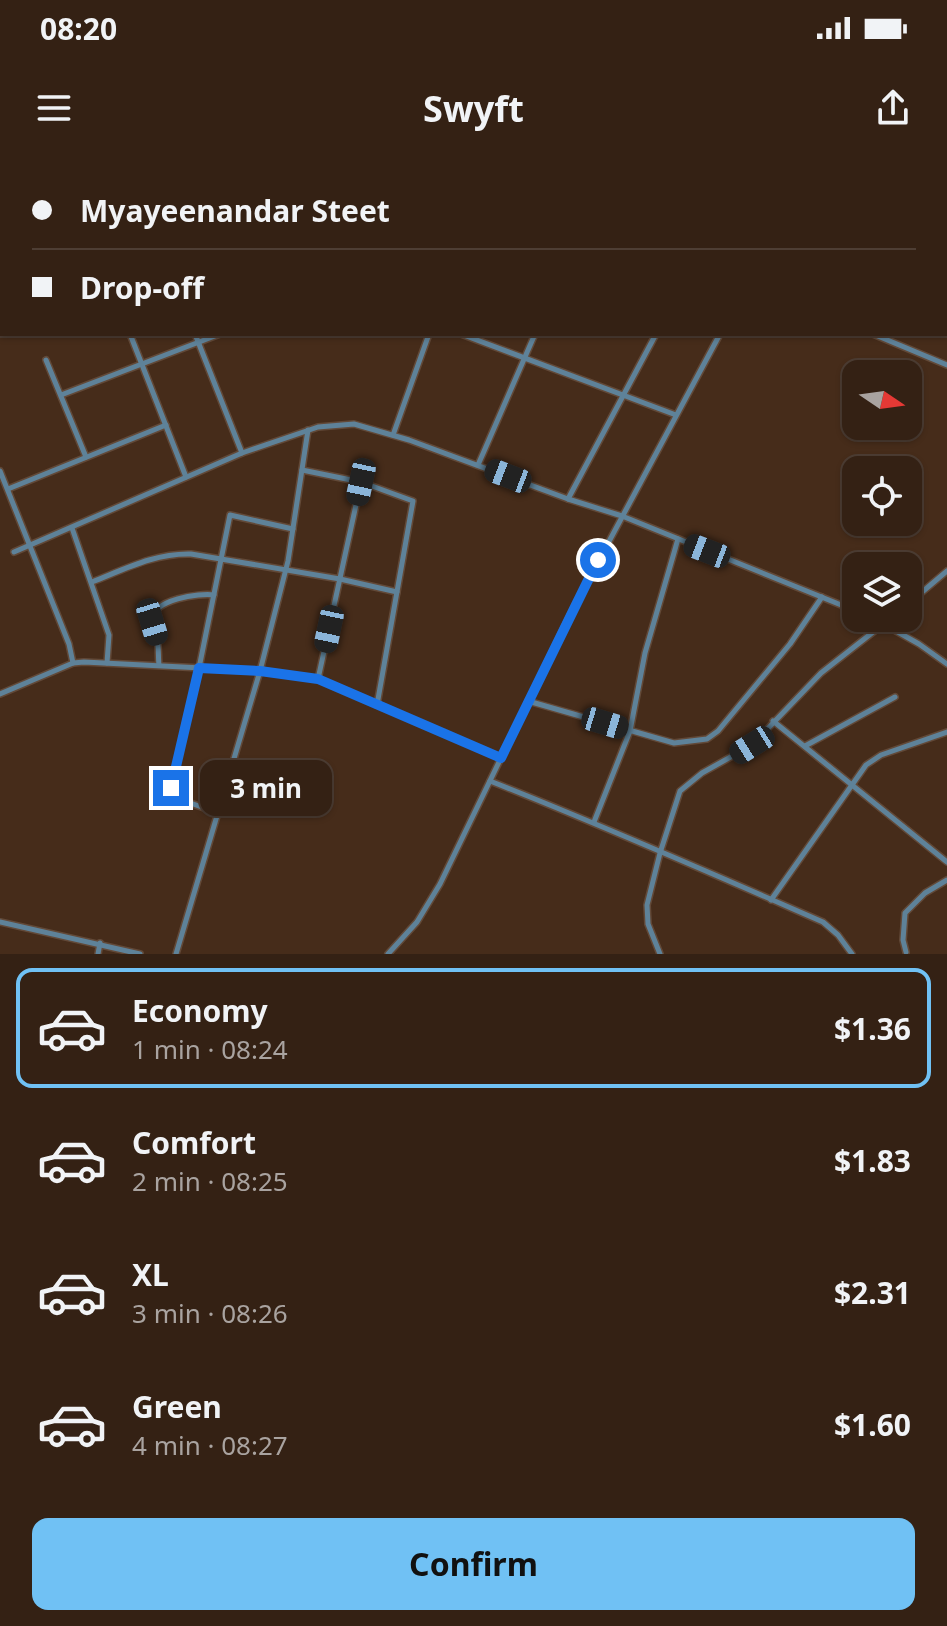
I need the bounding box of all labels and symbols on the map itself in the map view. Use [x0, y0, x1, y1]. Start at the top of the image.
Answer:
north arrow [842, 360, 922, 440]
car [344, 456, 378, 508]
car [481, 456, 535, 496]
car [680, 531, 734, 571]
route start [580, 542, 616, 578]
car [134, 596, 170, 648]
car [312, 603, 346, 655]
car [579, 705, 631, 741]
car [725, 722, 779, 768]
callout: 3 min [199, 760, 331, 816]
route end [153, 770, 189, 806]

